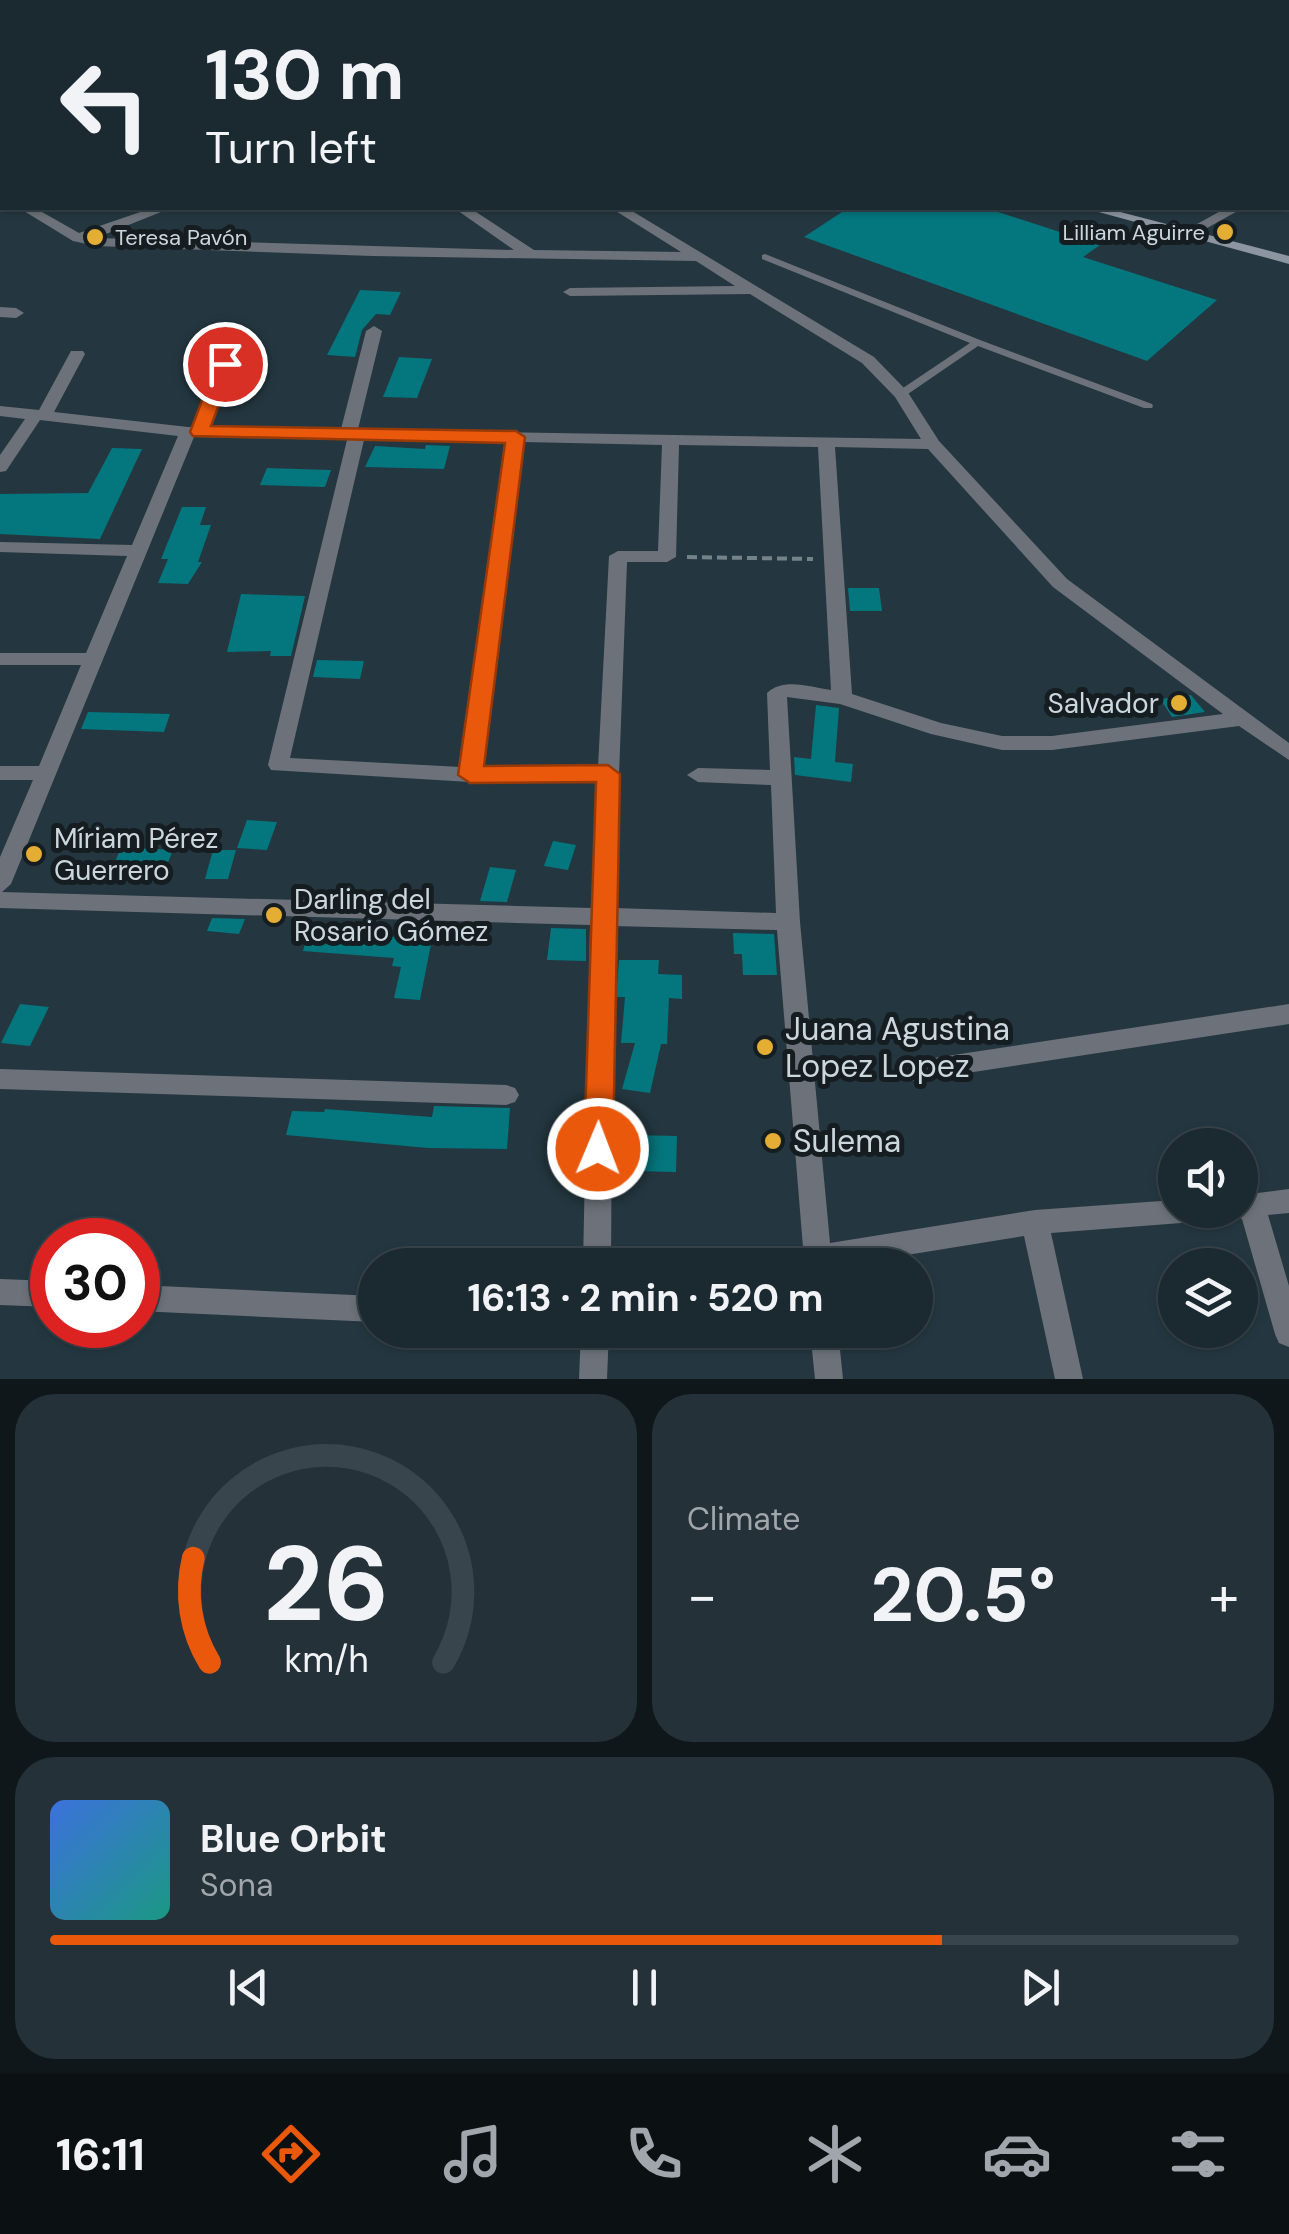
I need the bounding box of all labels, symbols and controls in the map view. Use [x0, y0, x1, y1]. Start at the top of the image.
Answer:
text: 130 m [205, 30, 404, 121]
icon: left [40, 40, 170, 170]
text: Turn left [205, 118, 377, 177]
place label: Lilliam Aguirre [1062, 218, 1205, 247]
marker: Lilliam Aguirre [1214, 221, 1236, 243]
place label: Teresa Pavón [115, 223, 247, 252]
marker: Teresa Pavón [84, 226, 106, 248]
pin [183, 322, 268, 407]
icon: arrive [198, 337, 253, 392]
place label: Salvador [1047, 685, 1159, 722]
marker: Salvador [1168, 692, 1190, 714]
place label: Míriam Pérez Guerrero [54, 820, 218, 889]
marker: Míriam Pérez Guerrero [23, 843, 45, 865]
place label: Darling del Rosario Gómez [294, 881, 488, 950]
marker: Darling del Rosario Gómez [263, 904, 285, 926]
place label: Juana Agustina Lopez Lopez [785, 1008, 1010, 1087]
marker: Juana Agustina Lopez Lopez [754, 1036, 776, 1058]
position arrow [546, 1097, 650, 1201]
place label: Sulema [793, 1120, 901, 1162]
map controls [1158, 1128, 1258, 1348]
button: sound [1158, 1128, 1258, 1228]
marker: Sulema [762, 1130, 784, 1152]
speed limit sign: 30 [30, 1218, 160, 1348]
button: layers [1158, 1248, 1258, 1348]
text: 16:13 · 2 min · 520 m [467, 1273, 824, 1323]
text: Climate [687, 1498, 801, 1540]
text: 26 [263, 1517, 389, 1652]
text: 20.5° [870, 1547, 1056, 1644]
text: − [687, 1560, 717, 1632]
text: + [1209, 1560, 1239, 1632]
text: km/h [284, 1637, 368, 1683]
text: Blue Orbit [200, 1814, 387, 1864]
text: Sona [200, 1864, 273, 1906]
icon: previous [221, 1960, 276, 2015]
icon: pause [617, 1960, 672, 2015]
icon: next [1013, 1960, 1068, 2015]
icon: directions [256, 2119, 326, 2189]
icon: music [438, 2119, 508, 2189]
icon: phone [619, 2119, 689, 2189]
icon: climate [800, 2119, 870, 2189]
icon: car [982, 2119, 1052, 2189]
icon: filters [1163, 2119, 1233, 2189]
text: 16:11 [56, 2125, 145, 2184]

